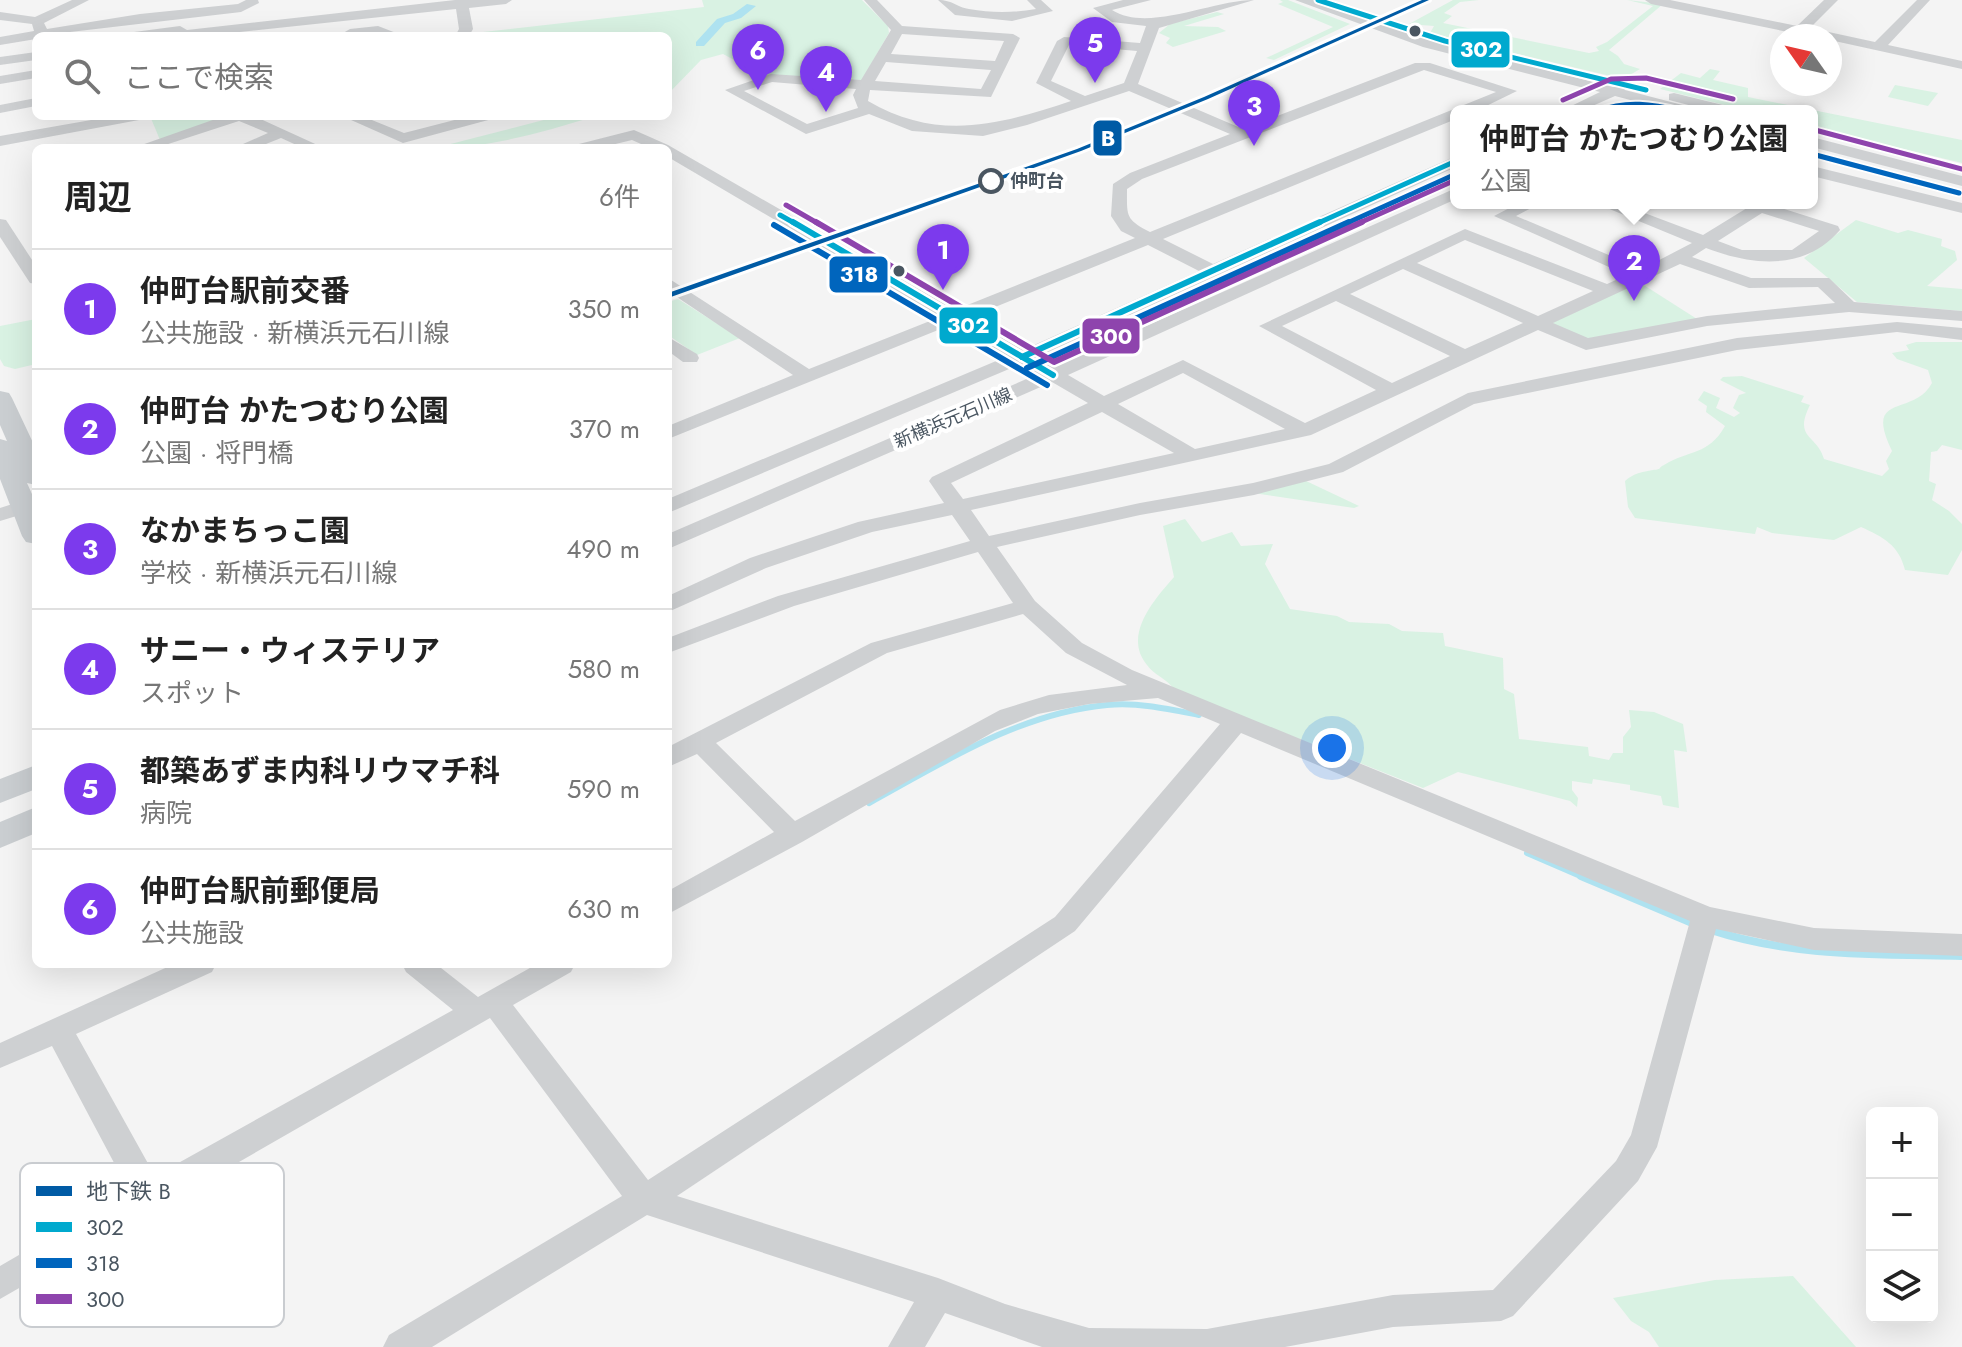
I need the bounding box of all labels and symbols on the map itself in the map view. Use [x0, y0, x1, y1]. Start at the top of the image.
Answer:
pin: 5 [1069, 17, 1121, 83]
unlabelled marker [1407, 23, 1423, 39]
pin: 6 [732, 24, 784, 90]
north arrow [1770, 24, 1842, 96]
line badge: 302 [1450, 30, 1511, 69]
text: 302 [1460, 33, 1502, 65]
pin: 4 [800, 46, 852, 112]
pin: 3 [1228, 80, 1280, 146]
line badge: B [1092, 119, 1123, 157]
text: B [1101, 122, 1115, 154]
place label: 仲町台 [1010, 168, 1064, 194]
marker: 仲町台 [979, 169, 1003, 193]
pin: 1 [917, 224, 969, 290]
pin: 2 [1608, 235, 1660, 301]
line badge: 318 [828, 255, 889, 294]
text: 318 [840, 258, 878, 290]
unlabelled marker [891, 263, 907, 279]
line badge: 302 [938, 306, 999, 345]
text: 302 [947, 309, 989, 341]
line badge: 300 [1081, 317, 1141, 355]
text: 300 [1090, 320, 1132, 352]
street label: 新横浜元石川線 [890, 381, 1016, 455]
your location [1312, 728, 1352, 768]
legend [20, 1163, 284, 1327]
text: 地下鉄 B [86, 1175, 171, 1207]
text: 302 [86, 1211, 124, 1243]
text: 318 [86, 1247, 120, 1279]
text: 300 [86, 1283, 124, 1315]

